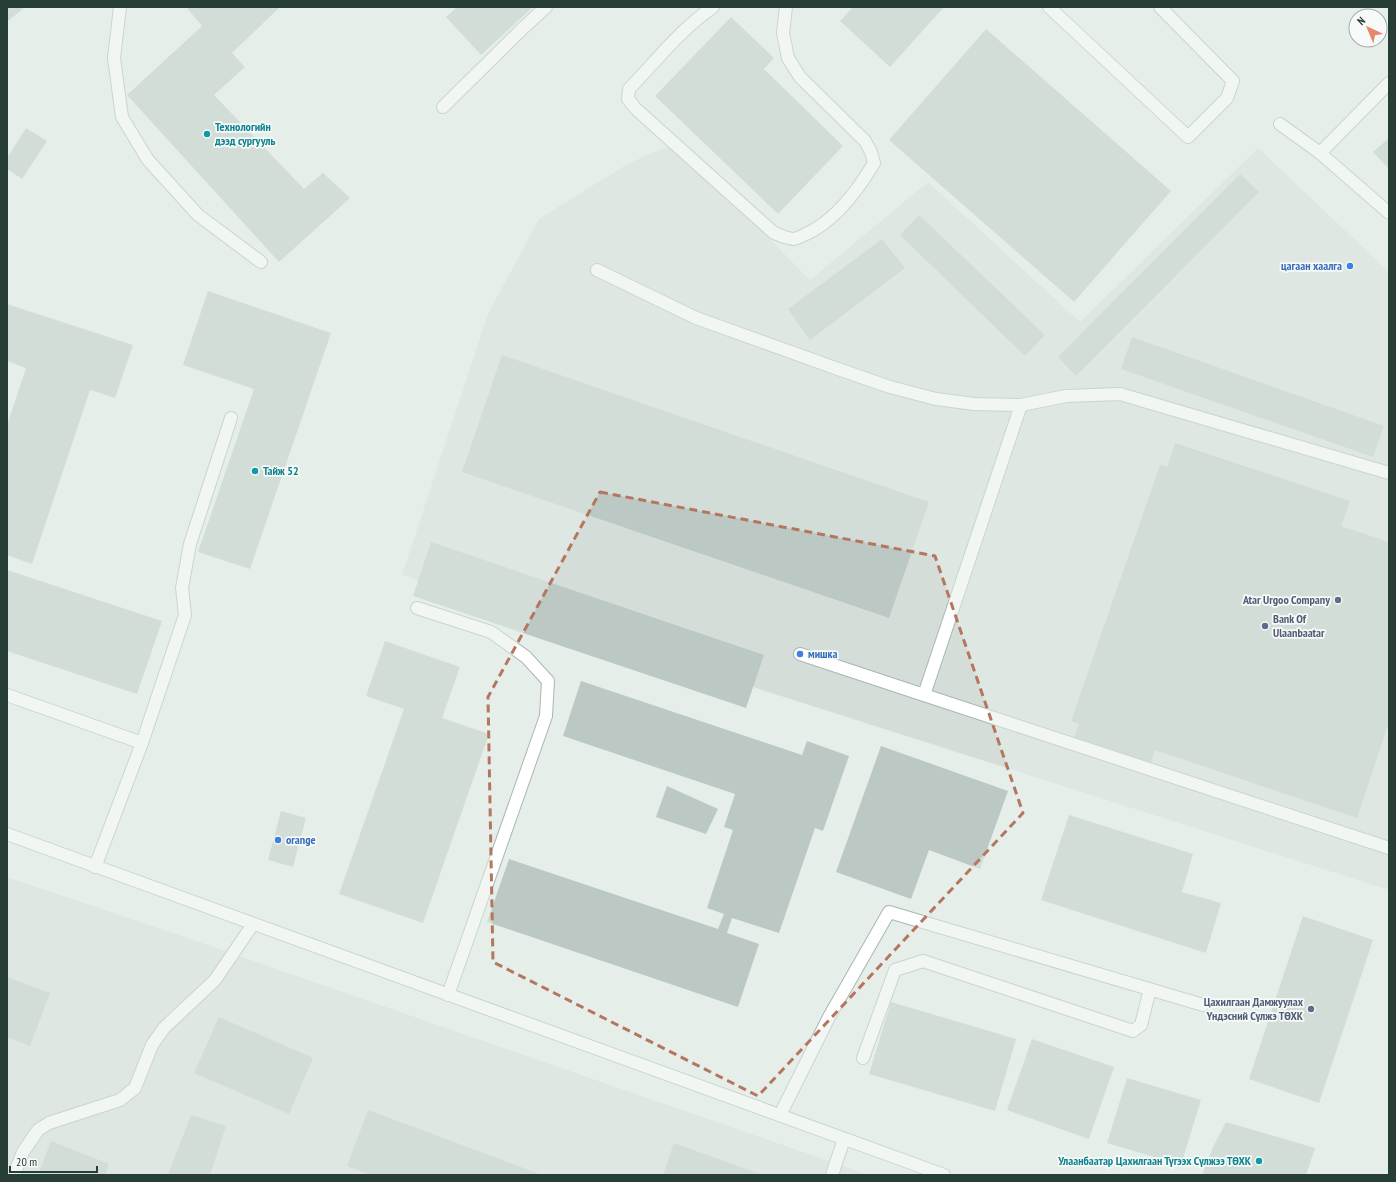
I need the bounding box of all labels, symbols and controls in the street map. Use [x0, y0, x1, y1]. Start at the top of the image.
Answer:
north arrow [1348, 8, 1388, 48]
text: N [1354, 14, 1368, 28]
place label: Технологийн дээд сургууль [214, 119, 275, 148]
marker: Технологийн дээд сургууль [202, 129, 212, 139]
place label: цагаан хаалга [1281, 258, 1342, 273]
marker: цагаан хаалга [1345, 261, 1355, 271]
place label: Тайж 52 [263, 463, 299, 478]
marker: Тайж 52 [250, 466, 260, 476]
place label: Atar Urgoo Company [1242, 592, 1330, 607]
marker: Atar Urgoo Company [1333, 595, 1343, 605]
place label: Bank Of Ulaanbaatar [1273, 611, 1325, 640]
marker: Bank Of Ulaanbaatar [1260, 621, 1270, 631]
place label: мишка [808, 646, 837, 661]
marker: мишка [795, 649, 805, 659]
place label: orange [286, 832, 316, 847]
marker: orange [273, 835, 283, 845]
place label: Цахилгаан Дамжуулах Үндэсний Сүлжэ ТӨХК [1204, 994, 1304, 1023]
marker: Цахилгаан Дамжуулах Үндэсний Сүлжэ ТӨХК [1306, 1004, 1316, 1014]
scale bar [10, 1148, 97, 1174]
place label: Улаанбаатар Цахилгаан Түгээх Сүлжээ ТӨХК [1057, 1153, 1252, 1168]
text: 20 m [16, 1154, 37, 1169]
marker: Улаанбаатар Цахилгаан Түгээх Сүлжээ ТӨХК [1254, 1156, 1264, 1166]

